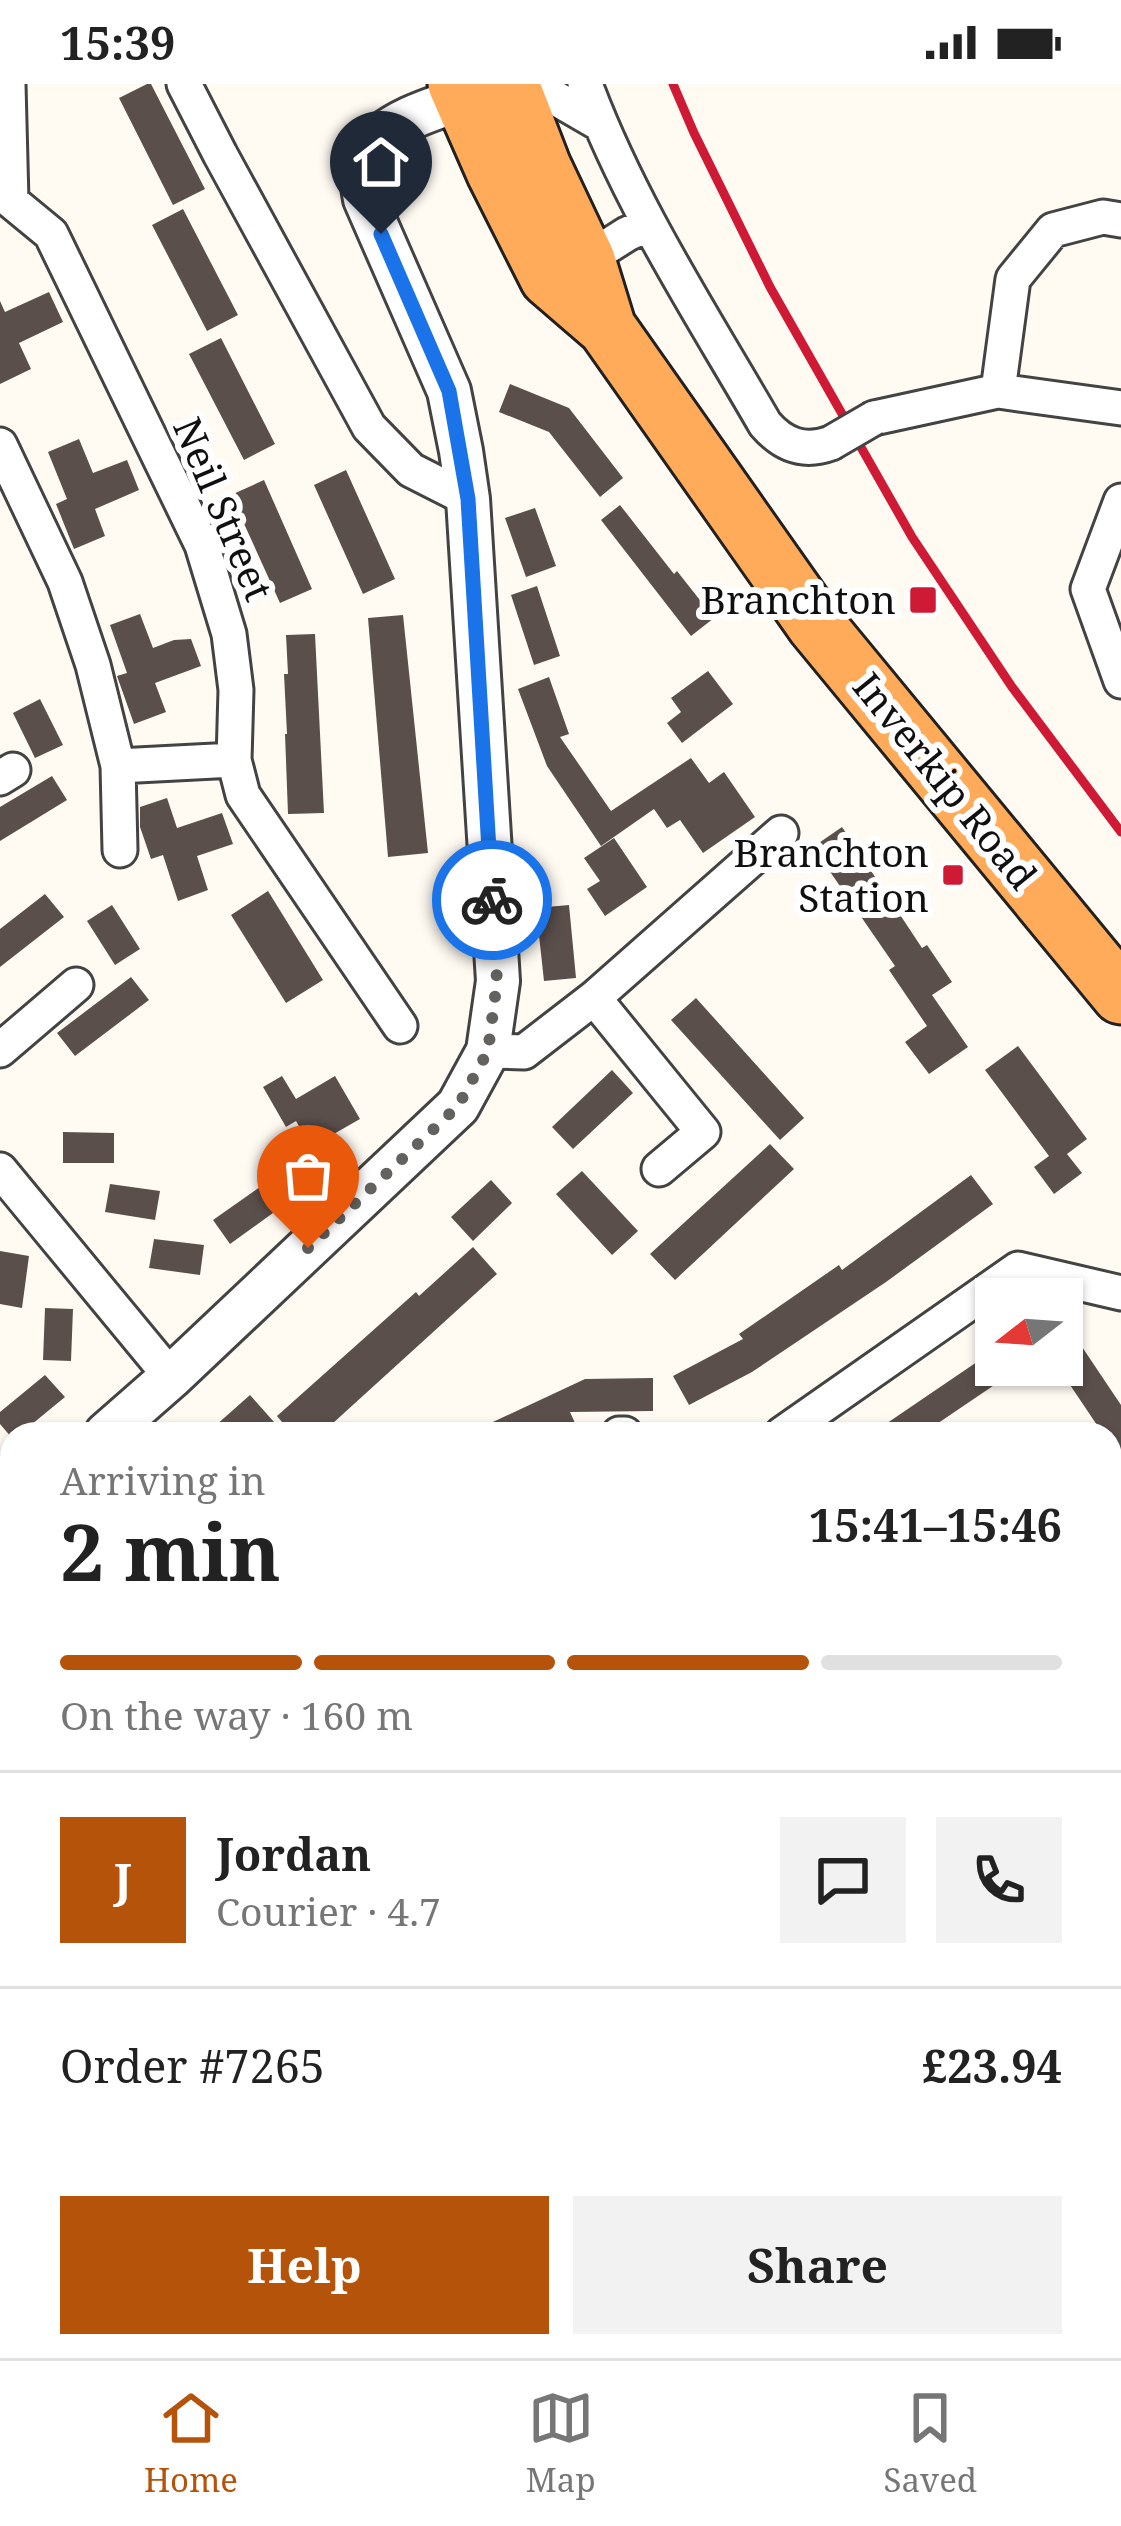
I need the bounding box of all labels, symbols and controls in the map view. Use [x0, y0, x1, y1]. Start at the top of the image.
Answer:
text: 15:39 [60, 12, 175, 73]
pin [330, 111, 432, 234]
icon: home [348, 129, 414, 195]
street label: Neil Street [162, 409, 287, 608]
place label: Branchton [700, 572, 896, 625]
marker: Branchton [907, 584, 939, 616]
street label: Inverkip Road [842, 661, 1050, 900]
place label: Branchton Station [733, 825, 929, 923]
courier [432, 840, 552, 960]
marker: Branchton Station [940, 862, 966, 888]
icon: bike [459, 867, 525, 933]
pin [257, 1125, 359, 1248]
icon: bag [275, 1143, 341, 1209]
north arrow [975, 1278, 1083, 1386]
map controls [975, 1278, 1083, 1386]
text: Arriving in [60, 1453, 266, 1506]
text: 15:41–15:46 [809, 1494, 1062, 1555]
text: 2 min [60, 1498, 281, 1604]
text: On the way · 160 m [60, 1688, 413, 1741]
button: chat [780, 1817, 906, 1943]
button: phone [936, 1817, 1062, 1943]
text: Jordan [216, 1823, 371, 1884]
text: J [114, 1849, 132, 1910]
text: Courier · 4.7 [216, 1884, 441, 1937]
text: Order #7265 [60, 2035, 325, 2096]
text: £23.94 [922, 2035, 1062, 2096]
button: Help [60, 2196, 549, 2334]
button: Share [573, 2196, 1062, 2334]
tab: Home [144, 2385, 238, 2502]
tab: Map [526, 2385, 596, 2502]
tab: Saved [884, 2385, 977, 2502]

